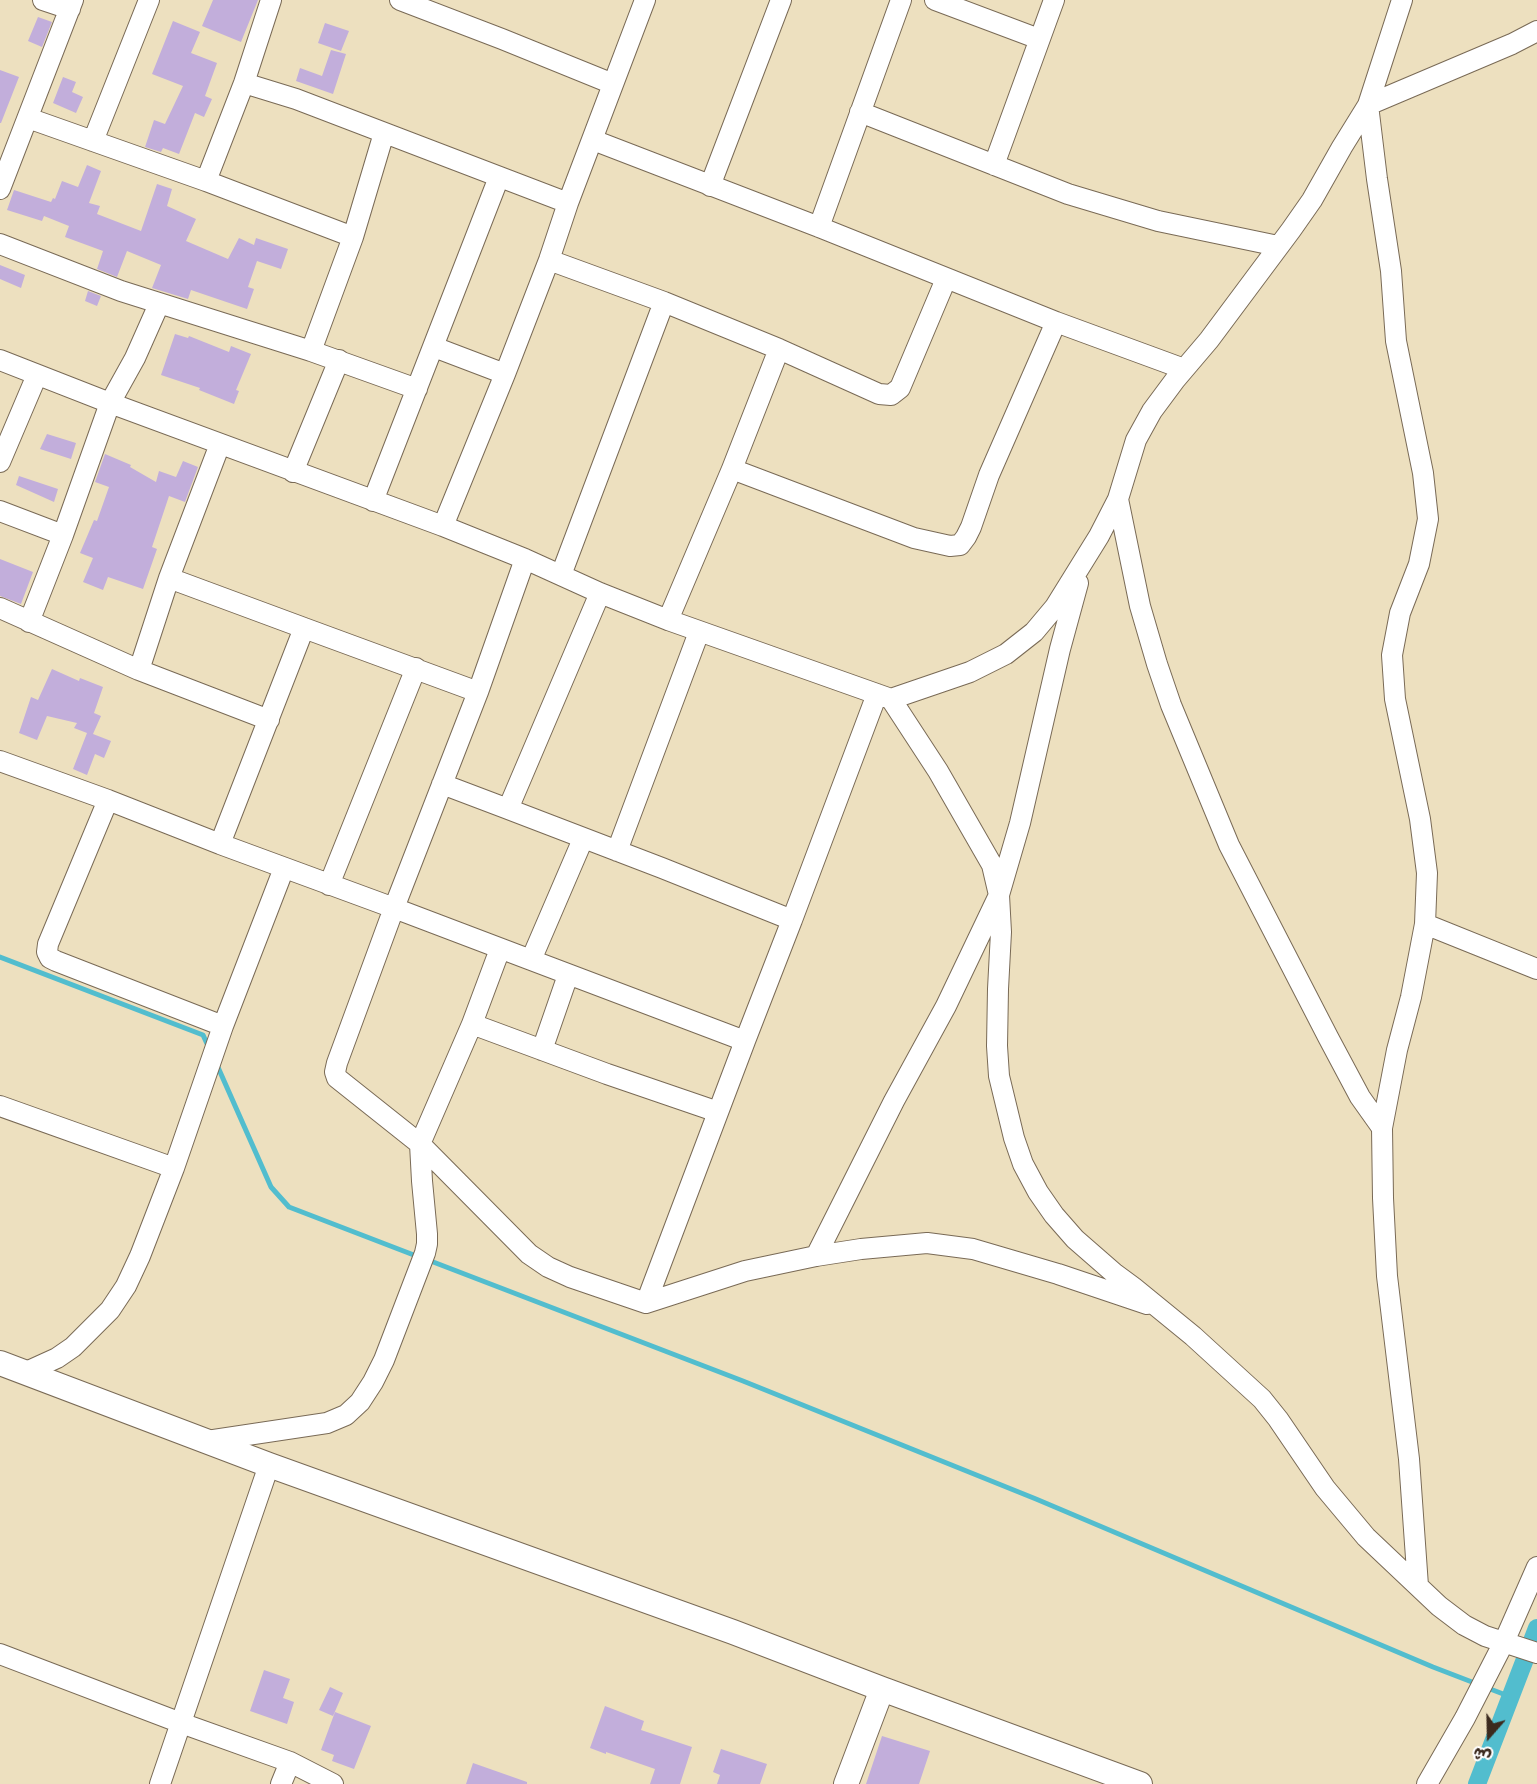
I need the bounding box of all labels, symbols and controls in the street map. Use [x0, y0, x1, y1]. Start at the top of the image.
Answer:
north arrow [1459, 1706, 1519, 1766]
text: ش [1470, 1740, 1495, 1767]

